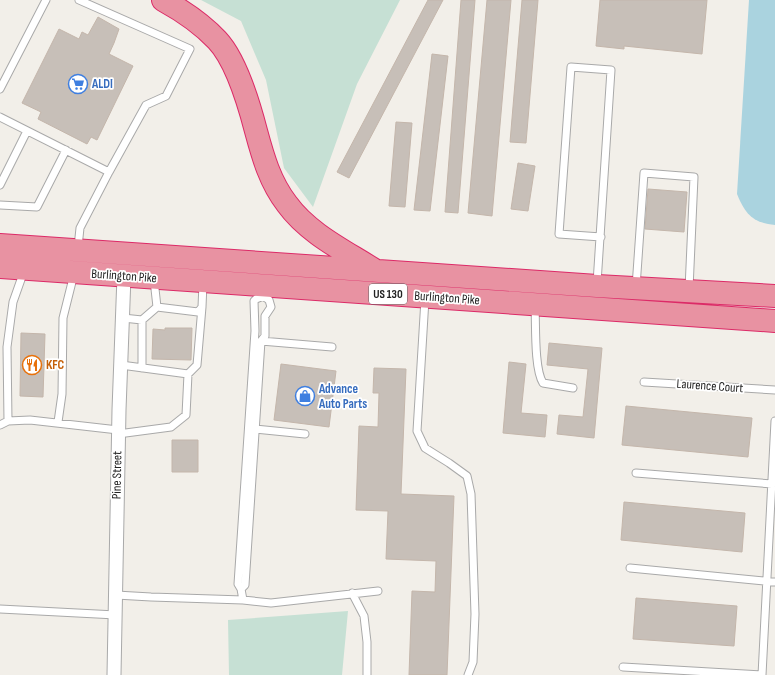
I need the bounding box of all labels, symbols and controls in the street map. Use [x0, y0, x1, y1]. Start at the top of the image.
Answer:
supermarket icon: ALDI [67, 73, 89, 95]
place label: ALDI [91, 76, 113, 92]
street label: Burlington Pike [91, 266, 157, 286]
road number: US 130 [369, 284, 407, 304]
street label: Burlington Pike [414, 288, 480, 308]
restaurant icon: KFC [21, 354, 43, 376]
place label: KFC [46, 357, 65, 373]
street label: Laurence Court [676, 376, 744, 396]
place label: Advance Auto Parts [318, 381, 367, 412]
shop icon: Advance Auto Parts [294, 385, 316, 407]
street label: Pine Street [109, 451, 125, 499]

